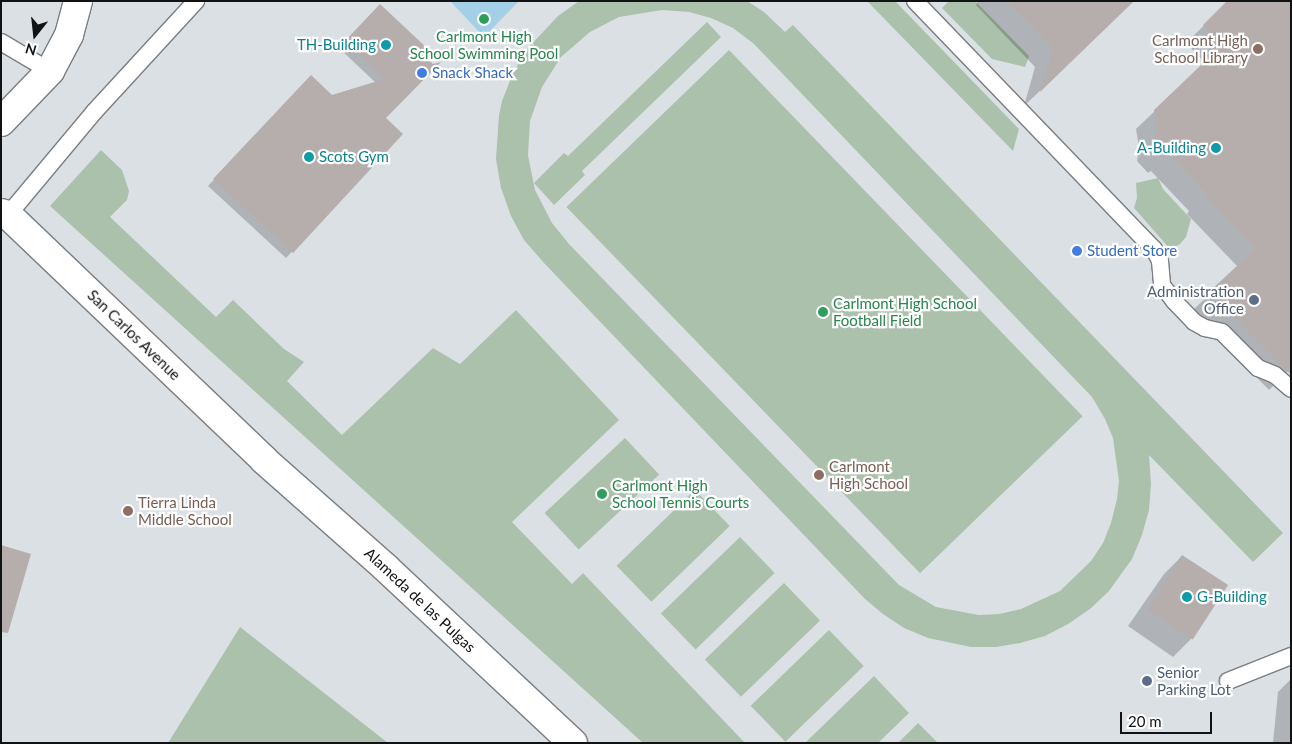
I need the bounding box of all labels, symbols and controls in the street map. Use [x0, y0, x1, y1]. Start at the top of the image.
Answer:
north arrow [10, 10, 60, 60]
marker: Carlmont High School Swimming Pool [478, 13, 490, 25]
place label: Carlmont High School Swimming Pool [410, 27, 558, 62]
place label: Carlmont High School Library [1152, 31, 1248, 66]
place label: TH-Building [297, 36, 376, 54]
marker: TH-Building [380, 39, 392, 51]
text: N [23, 40, 38, 60]
marker: Carlmont High School Library [1252, 43, 1264, 55]
place label: Snack Shack [432, 64, 513, 82]
marker: Snack Shack [416, 67, 428, 79]
place label: A-Building [1137, 139, 1206, 157]
marker: A-Building [1210, 142, 1222, 154]
place label: Scots Gym [319, 148, 389, 166]
marker: Scots Gym [303, 151, 315, 163]
place label: Student Store [1087, 242, 1177, 260]
marker: Student Store [1071, 245, 1083, 257]
place label: Administration Office [1147, 282, 1244, 317]
street label: San Carlos Avenue [84, 286, 184, 384]
place label: Carlmont High School Football Field [833, 294, 977, 329]
marker: Administration Office [1248, 294, 1260, 306]
marker: Carlmont High School Football Field [817, 306, 829, 318]
place label: Carlmont High School [829, 457, 908, 492]
marker: Carlmont High School [813, 469, 825, 481]
place label: Carlmont High School Tennis Courts [612, 476, 750, 511]
marker: Carlmont High School Tennis Courts [596, 488, 608, 500]
place label: Tierra Linda Middle School [138, 493, 232, 528]
marker: Tierra Linda Middle School [122, 505, 134, 517]
street label: Alameda de las Pulgas [361, 544, 479, 656]
place label: G-Building [1197, 588, 1267, 606]
marker: G-Building [1181, 591, 1193, 603]
place label: Senior Parking Lot [1157, 663, 1231, 698]
marker: Senior Parking Lot [1141, 675, 1153, 687]
scale bar [1122, 702, 1214, 734]
text: 20 m [1128, 712, 1162, 730]

